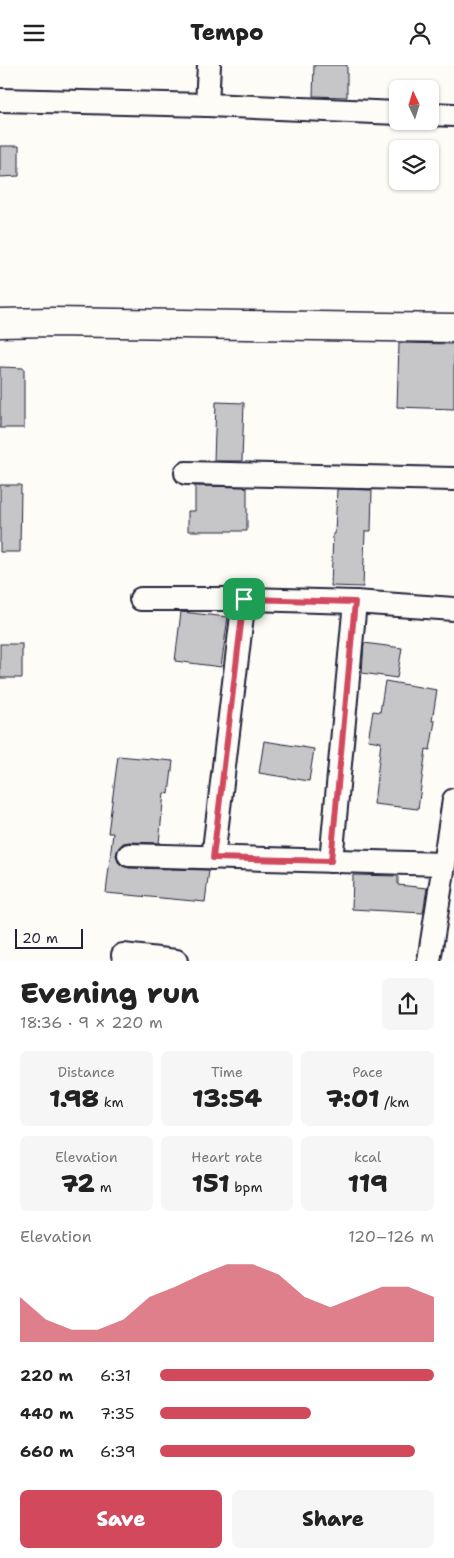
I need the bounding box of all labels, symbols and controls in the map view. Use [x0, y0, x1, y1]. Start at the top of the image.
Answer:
text: Tempo [190, 18, 264, 47]
icon: menu [20, 19, 48, 47]
icon: person [406, 19, 434, 47]
north arrow [389, 80, 439, 130]
map controls [389, 80, 439, 190]
button: layers [389, 140, 439, 190]
pin [223, 578, 265, 620]
icon: arrive [230, 585, 258, 613]
scale bar [15, 926, 82, 949]
text: 20 m [22, 929, 58, 947]
text: Evening run [20, 974, 199, 1012]
button: share [382, 978, 434, 1030]
text: 18:36 · 9 × 220 m [20, 1012, 163, 1033]
text: Distance [58, 1063, 115, 1081]
text: Time [211, 1063, 243, 1081]
text: Pace [352, 1063, 383, 1081]
text: 1.98 [49, 1081, 99, 1115]
text: 13:54 [192, 1081, 262, 1115]
text: 7:01 [326, 1081, 380, 1115]
text: km [99, 1093, 124, 1111]
text: /km [380, 1093, 409, 1111]
text: Elevation [55, 1148, 118, 1166]
text: Heart rate [191, 1148, 263, 1166]
text: kcal [354, 1148, 381, 1166]
text: 72 [61, 1166, 95, 1200]
text: 151 [191, 1166, 230, 1200]
text: 119 [348, 1166, 388, 1200]
text: m [95, 1178, 112, 1196]
text: bpm [230, 1178, 263, 1196]
text: Elevation [20, 1226, 92, 1247]
text: 120–126 m [348, 1226, 434, 1247]
text: 220 m [20, 1365, 73, 1386]
text: 6:31 [100, 1365, 131, 1386]
text: 440 m [20, 1403, 74, 1424]
text: 7:35 [100, 1403, 135, 1424]
text: 660 m [20, 1441, 74, 1462]
text: 6:39 [100, 1441, 136, 1462]
button: Save [20, 1490, 222, 1548]
button: Share [232, 1490, 434, 1548]

